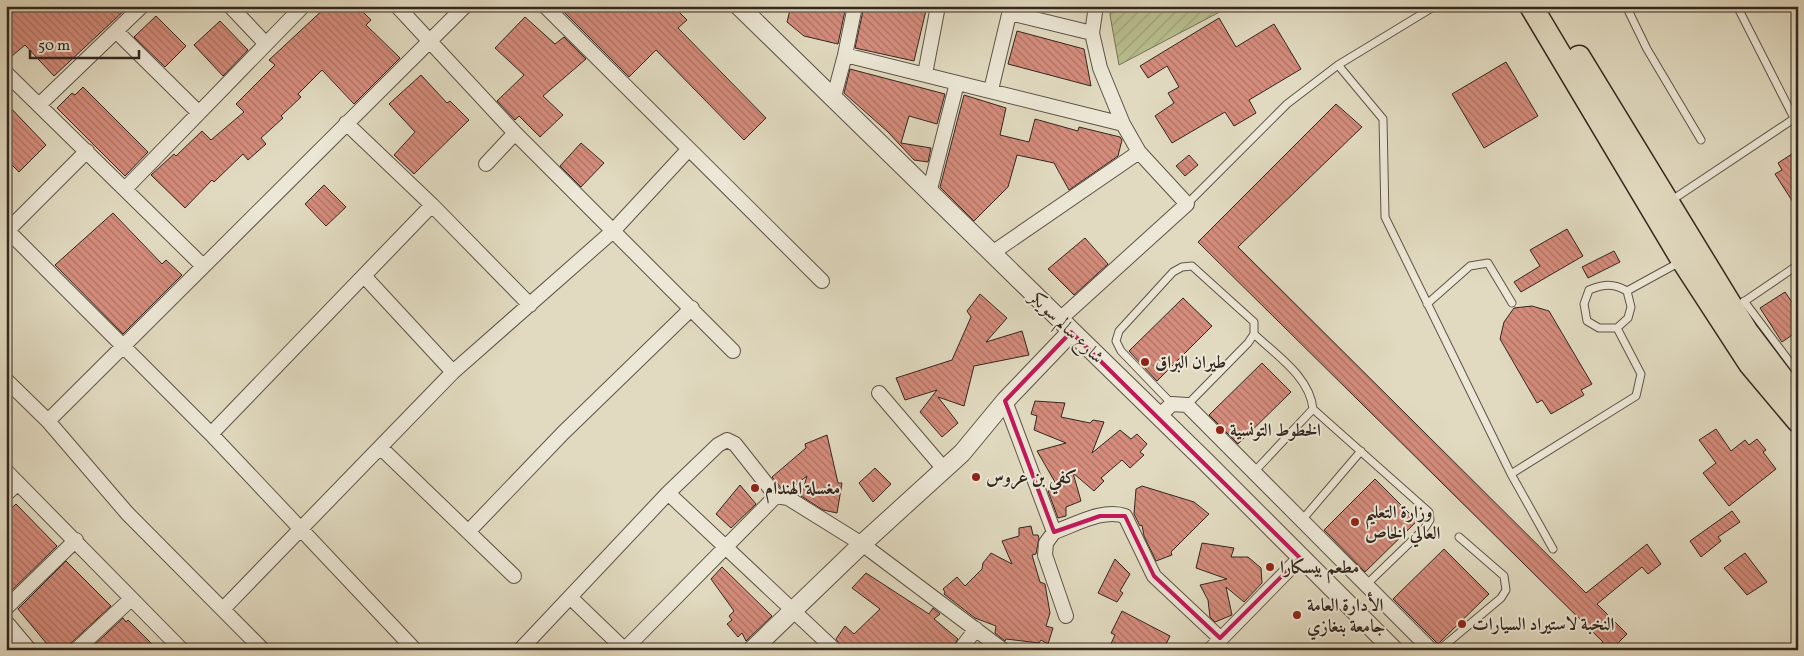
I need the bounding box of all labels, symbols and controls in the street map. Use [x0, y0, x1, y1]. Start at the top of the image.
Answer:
scale bar [30, 28, 139, 60]
text: 50 m [38, 36, 70, 57]
street label: شارع سالم سويكر [1020, 285, 1109, 371]
place label: طيران البراق [1155, 351, 1226, 376]
marker: طيران البراق [1139, 356, 1151, 368]
place label: الخطوط التونسية [1230, 419, 1321, 444]
marker: الخطوط التونسية [1214, 424, 1226, 436]
place label: كفي بن عروس [986, 466, 1077, 495]
marker: كفي بن عروس [970, 471, 982, 483]
place label: مغسلة الهندام [765, 477, 840, 504]
marker: مغسلة الهندام [749, 482, 761, 494]
place label: وزارة التعليم العالي الخاص [1365, 501, 1441, 548]
marker: وزارة التعليم العالي الخاص [1349, 516, 1361, 528]
place label: مطعم بيسكارا [1280, 556, 1359, 584]
marker: مطعم بيسكارا [1264, 561, 1276, 573]
place label: الأدارة العامة جامعة بنغازي [1307, 591, 1385, 641]
marker: الأدارة العامة جامعة بنغازي [1291, 609, 1303, 621]
place label: النخبة لاستيراد السيارات [1472, 613, 1615, 638]
marker: النخبة لاستيراد السيارات [1456, 618, 1468, 630]

